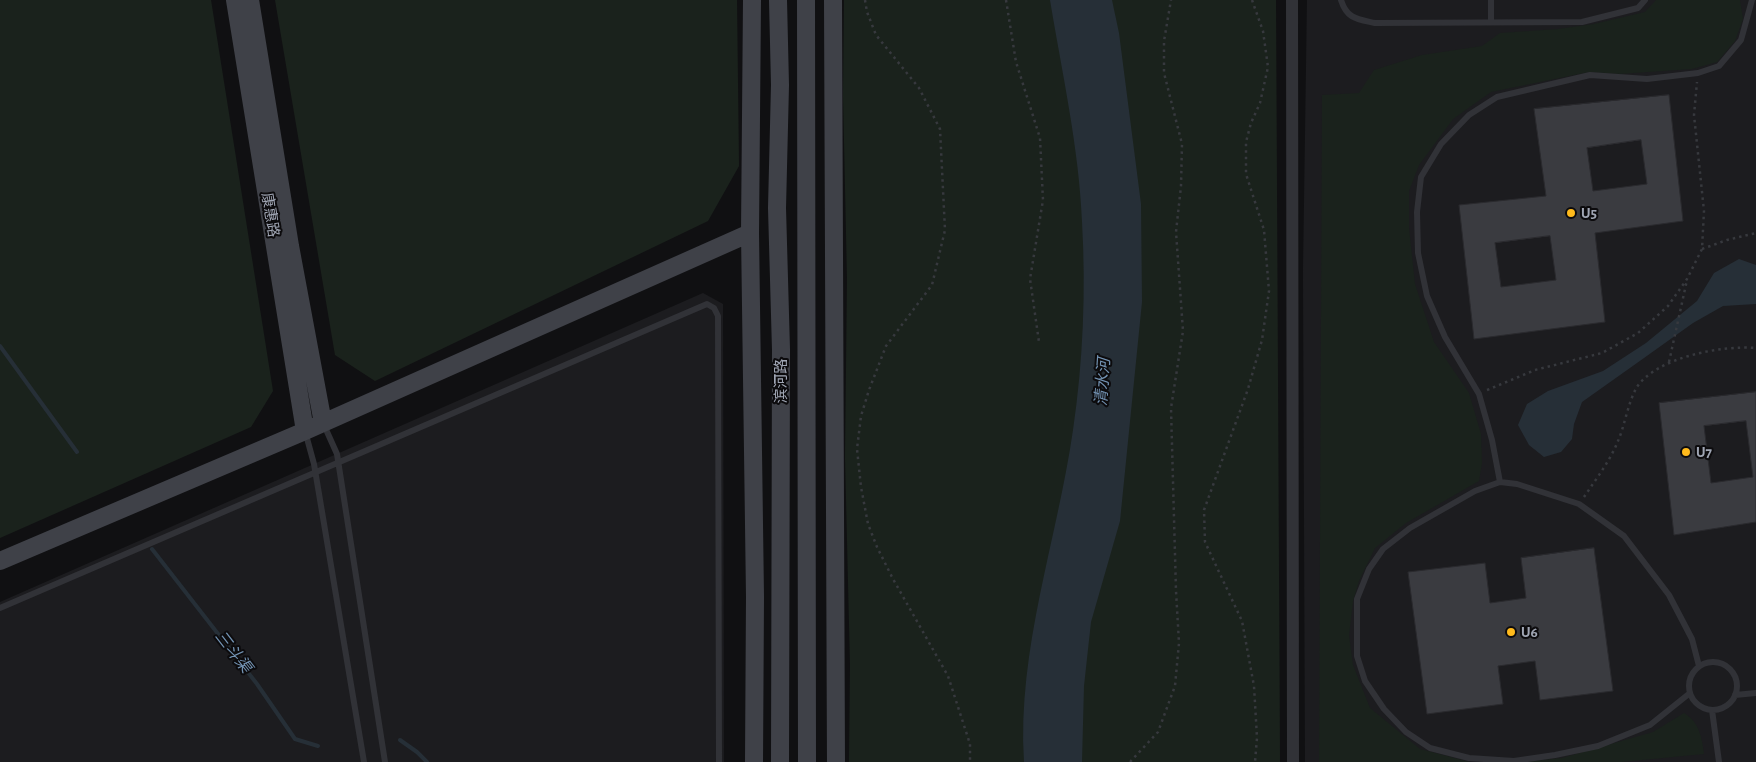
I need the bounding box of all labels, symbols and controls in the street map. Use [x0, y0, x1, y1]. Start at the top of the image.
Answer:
street label: 康惠路 [258, 191, 282, 239]
place label: U5 [1581, 204, 1597, 222]
marker: U5 [1565, 207, 1577, 219]
water label: 清水河 [1092, 357, 1114, 407]
street label: 滨河路 [772, 359, 790, 403]
place label: U7 [1696, 443, 1712, 461]
marker: U7 [1680, 446, 1692, 458]
place label: U6 [1521, 623, 1538, 641]
marker: U6 [1505, 626, 1517, 638]
water label: 三斗渠 [211, 627, 255, 677]

